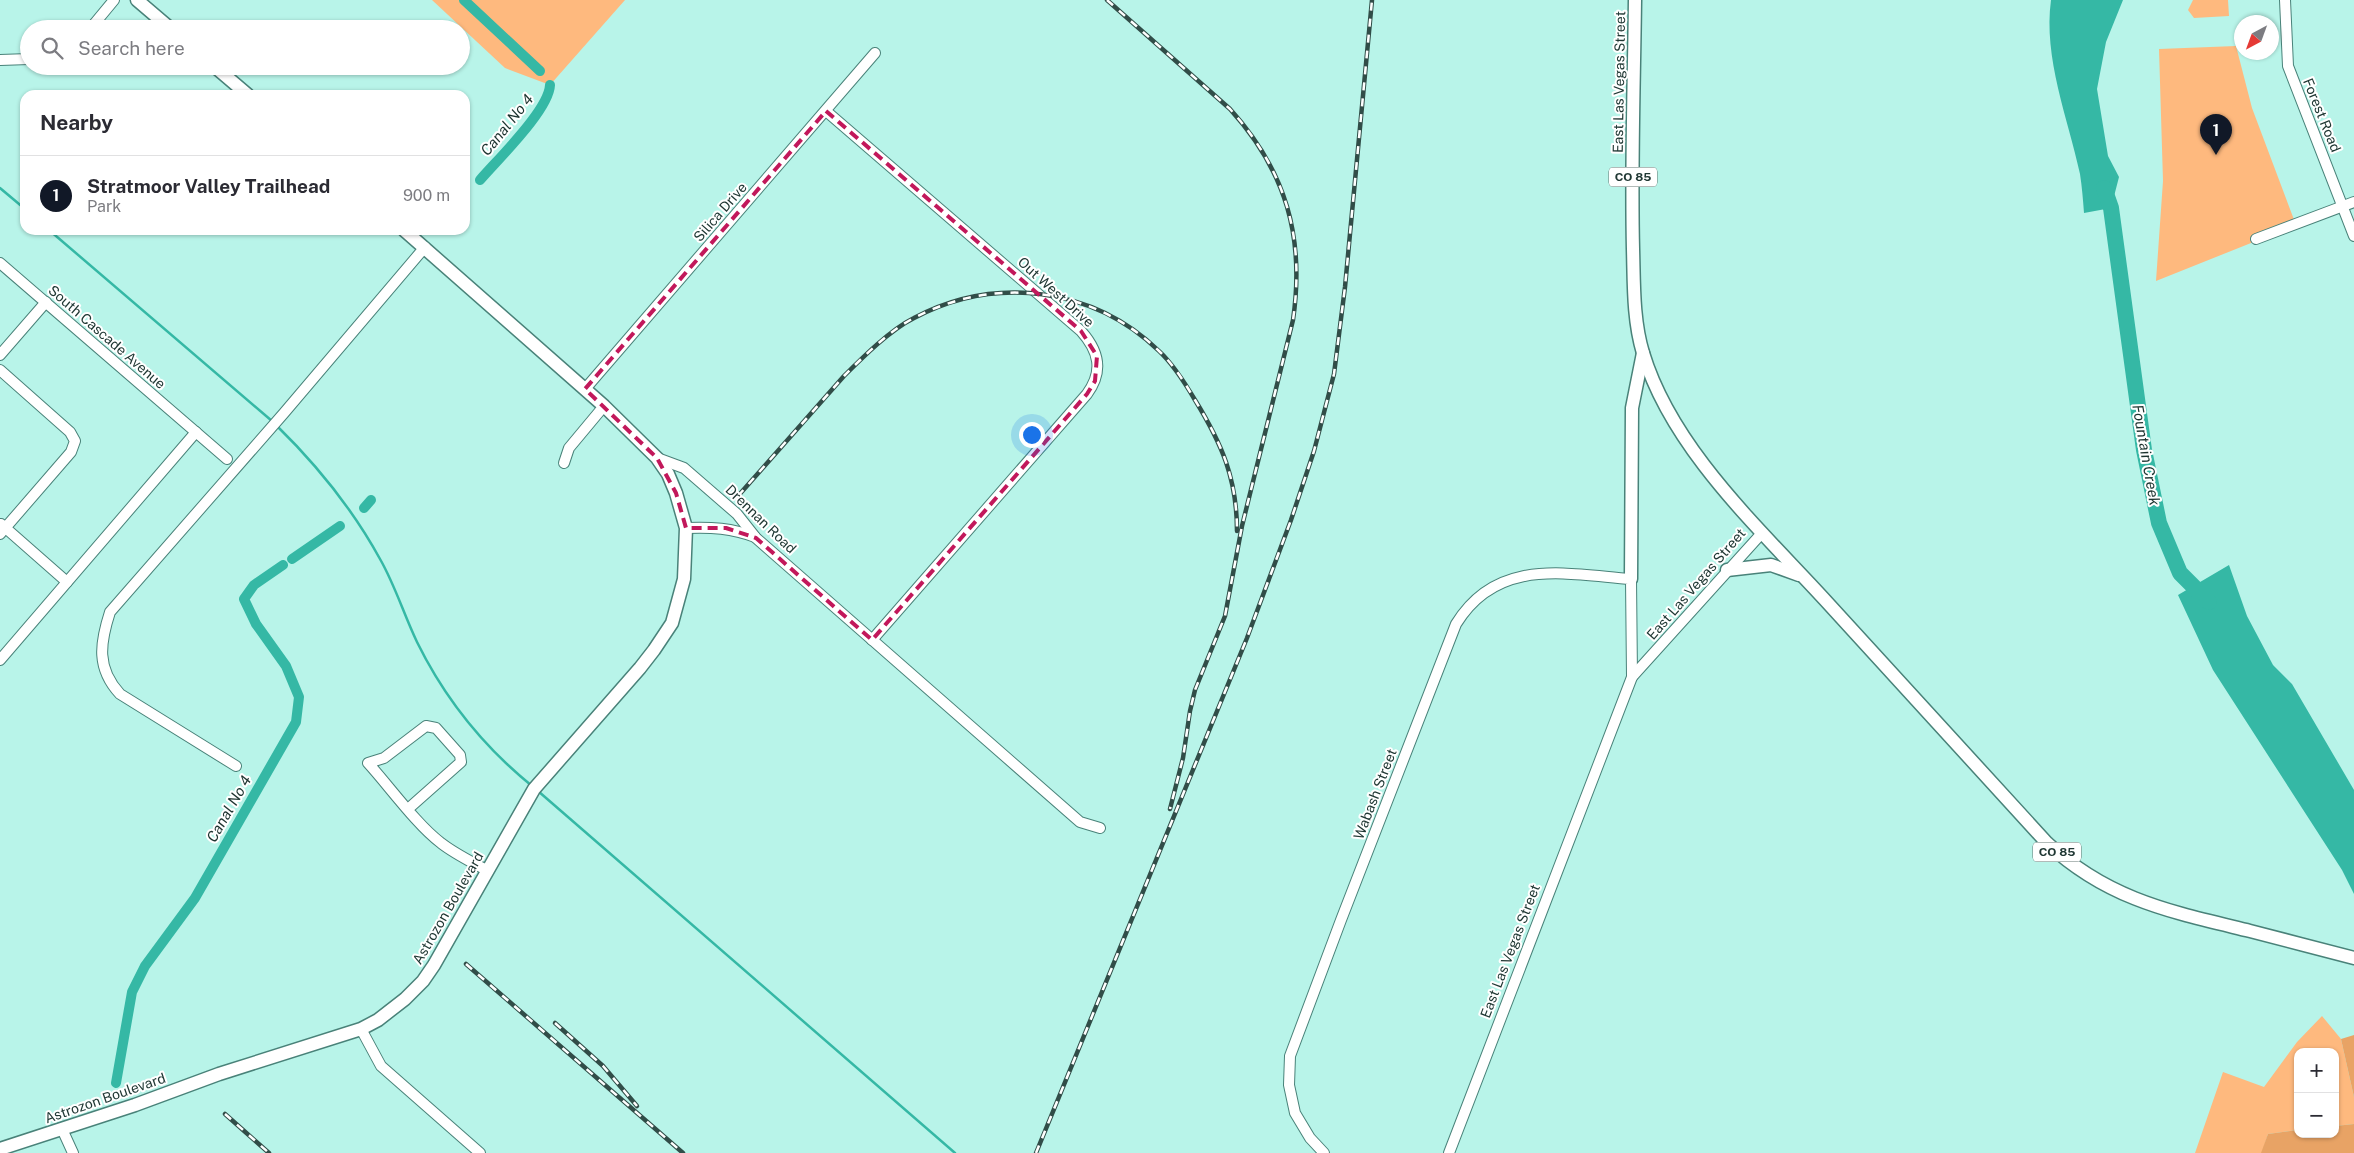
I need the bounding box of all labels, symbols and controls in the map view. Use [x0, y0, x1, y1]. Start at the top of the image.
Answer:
street label: East Las Vegas Street [1610, 11, 1628, 153]
north arrow [2234, 15, 2279, 60]
search box [20, 20, 470, 75]
icon: search [38, 34, 66, 62]
text: Search here [78, 37, 185, 59]
street label: Forest Road [2300, 76, 2344, 154]
water label: Canal No 4 [477, 91, 536, 159]
text: Nearby [40, 110, 113, 135]
pin: 1 [2200, 114, 2232, 155]
road number: CO 85 [1609, 168, 1657, 186]
text: Stratmoor Valley Trailhead [87, 175, 330, 197]
street label: Silica Drive [690, 179, 750, 245]
text: 1 [53, 186, 59, 205]
text: 900 m [403, 186, 450, 205]
text: Park [87, 197, 121, 216]
street label: Out West Drive [1015, 254, 1097, 330]
street label: South Cascade Avenue [45, 282, 169, 392]
water label: Fountain Creek [2129, 403, 2164, 508]
your location [1019, 422, 1045, 448]
street label: Drennan Road [723, 481, 799, 557]
street label: East Las Vegas Street [1643, 525, 1749, 643]
street label: Wabash Street [1350, 746, 1400, 842]
water label: Canal No 4 [203, 773, 254, 845]
road number: CO 85 [2033, 842, 2081, 862]
street label: Astrozon Boulevard [409, 849, 487, 967]
street label: East Las Vegas Street [1477, 882, 1543, 1020]
map controls [2294, 1048, 2339, 1138]
button: + [2294, 1048, 2339, 1093]
street label: Astrozon Boulevard [42, 1070, 168, 1126]
button: − [2294, 1093, 2339, 1138]

